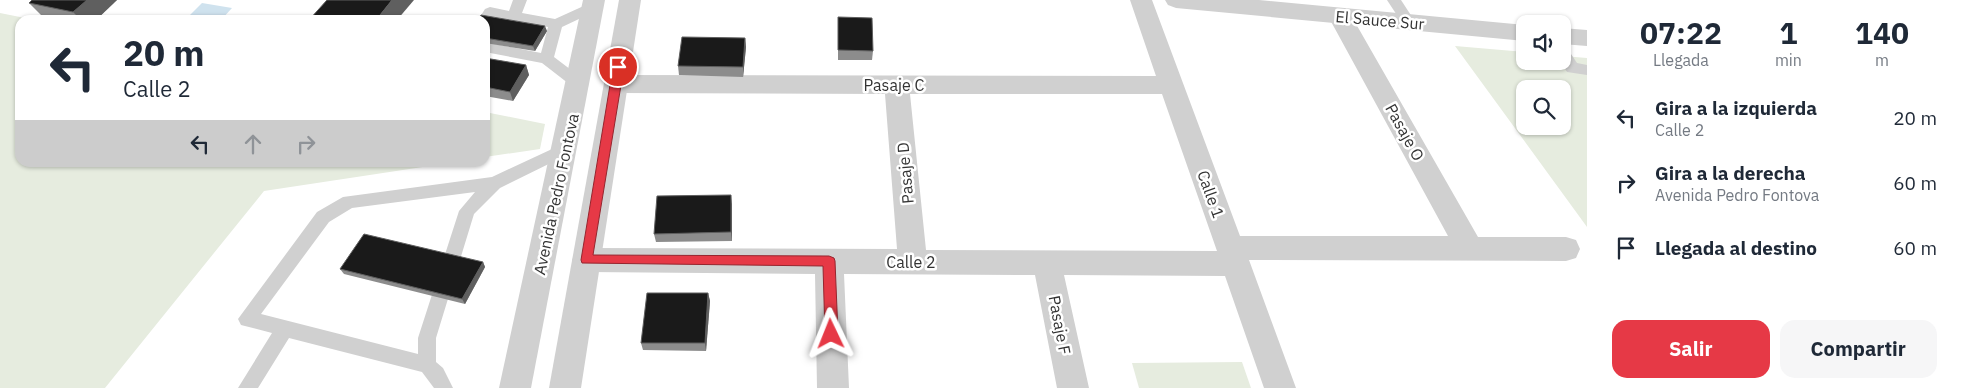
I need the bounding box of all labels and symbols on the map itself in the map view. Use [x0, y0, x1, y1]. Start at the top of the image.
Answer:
street label: El Sauce Sur [1335, 6, 1425, 34]
pin [597, 46, 639, 88]
street label: Pasaje C [864, 75, 925, 95]
street label: Pasaje O [1381, 100, 1429, 164]
street label: Avenida Pedro Fontova [529, 111, 583, 276]
street label: Pasaje D [892, 141, 918, 205]
street label: Calle 1 [1193, 167, 1229, 221]
street label: Calle 2 [886, 252, 936, 272]
street label: Pasaje F [1044, 294, 1076, 356]
position arrow [804, 307, 856, 359]

